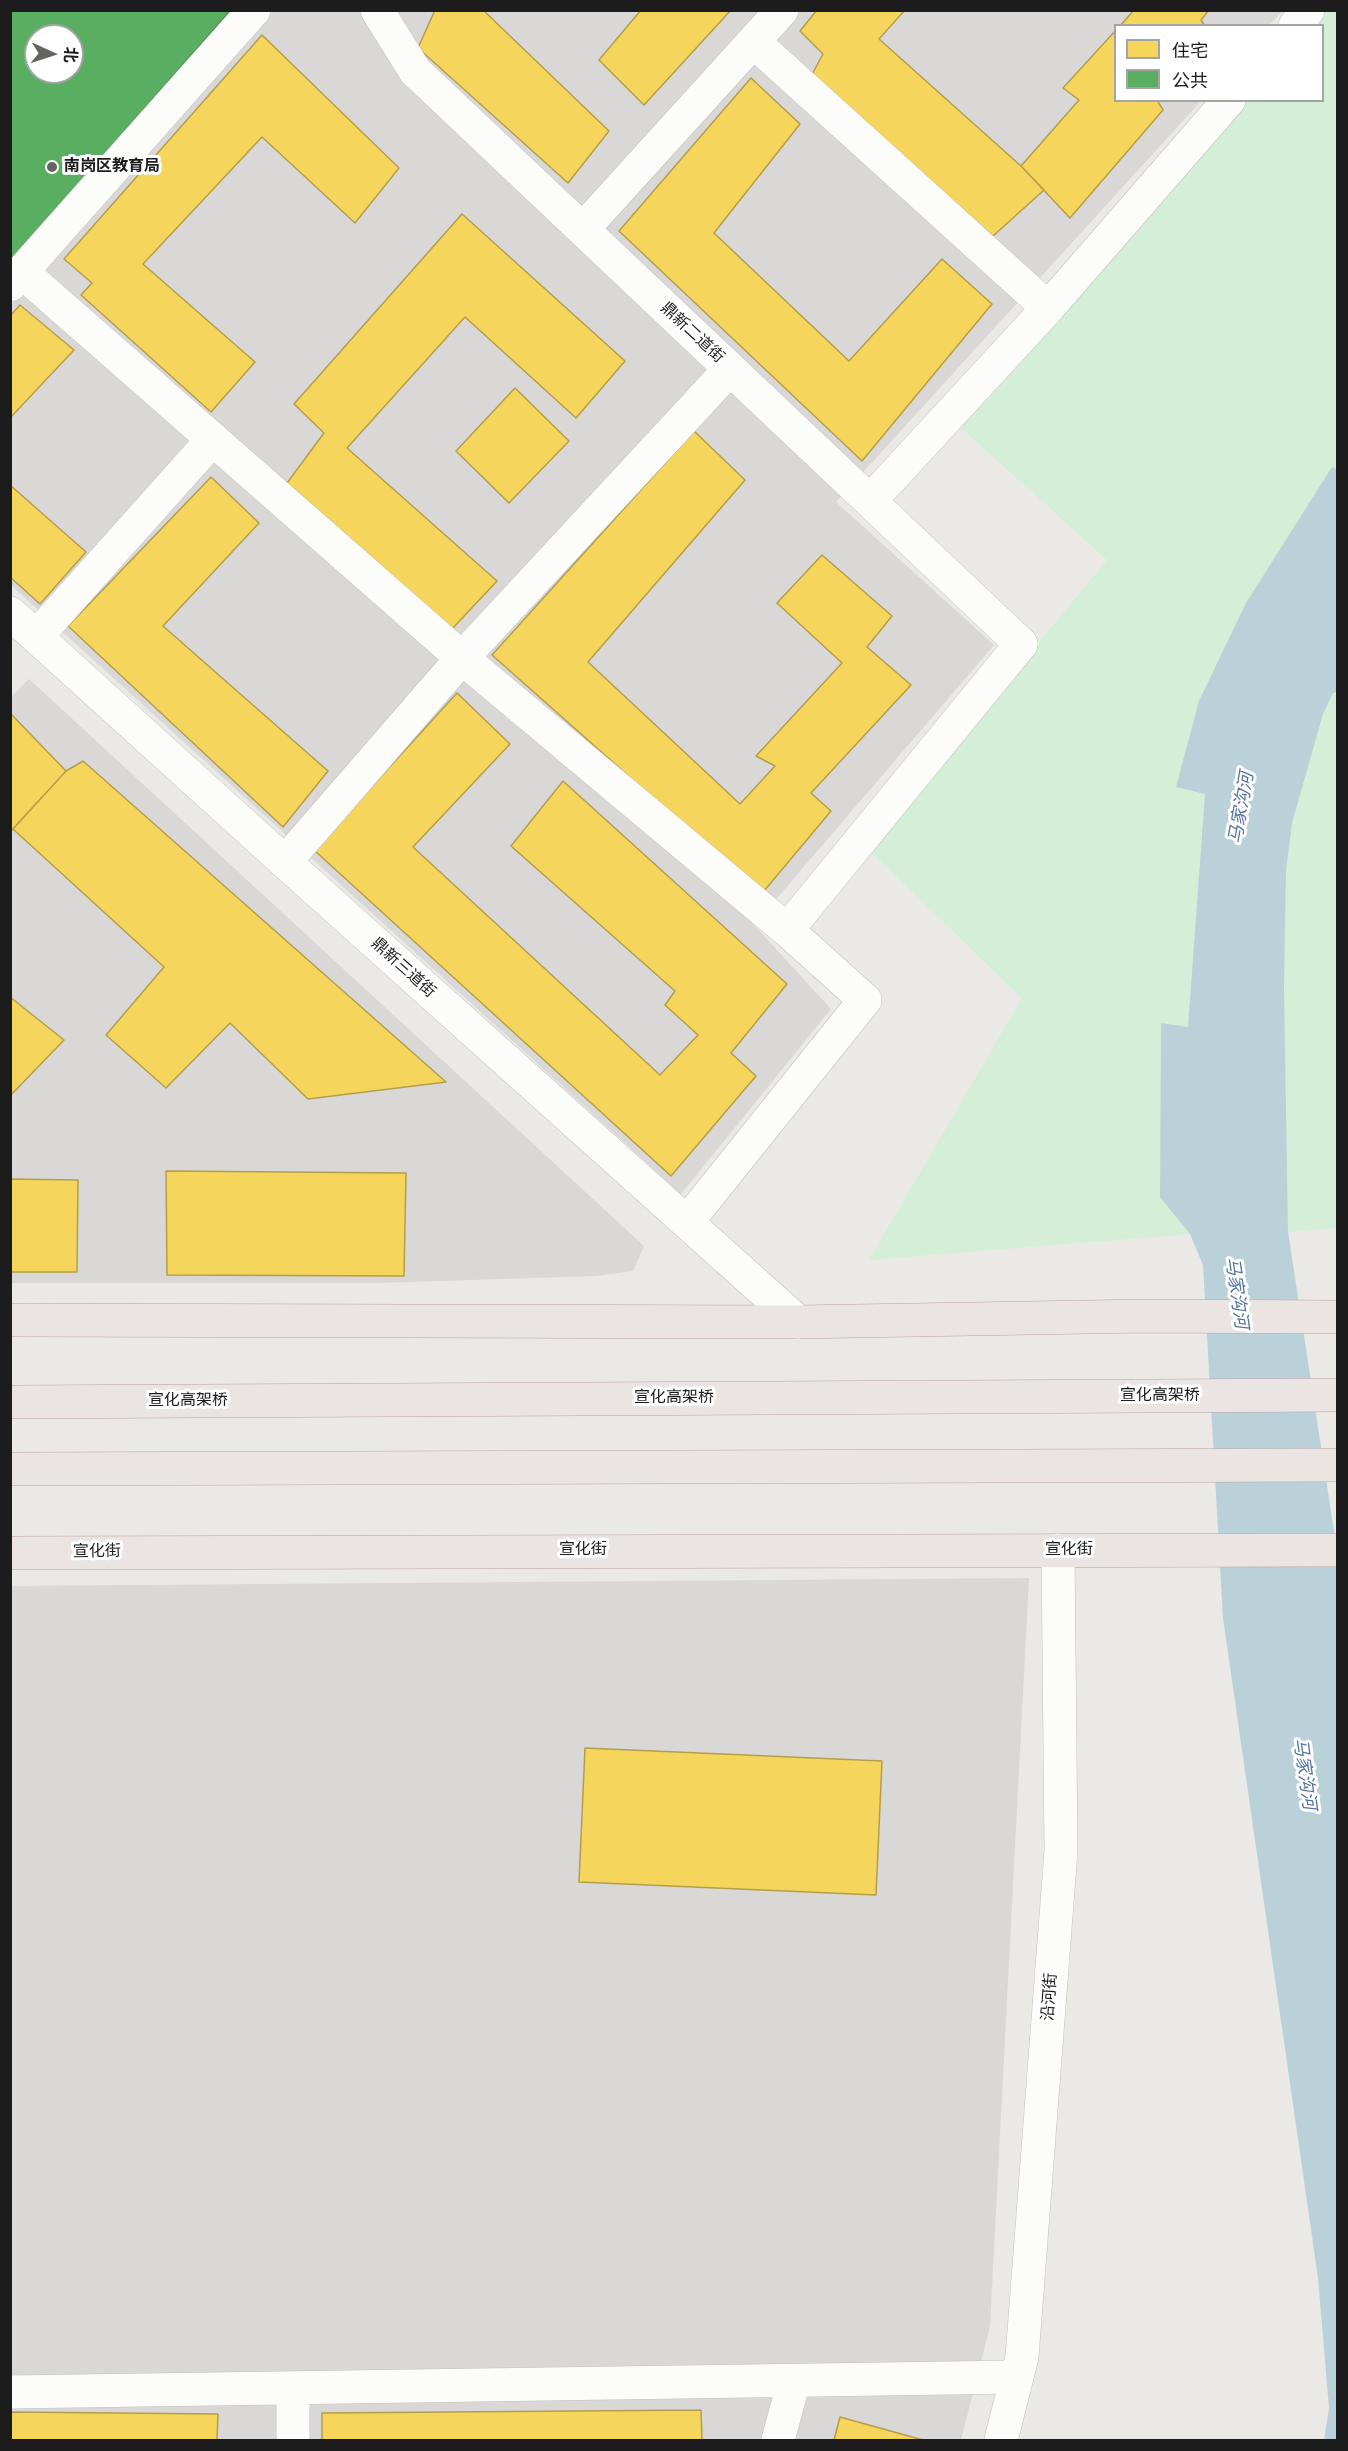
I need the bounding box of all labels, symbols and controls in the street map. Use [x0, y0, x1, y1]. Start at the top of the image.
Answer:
north arrow [24, 24, 84, 84]
legend [1114, 24, 1324, 102]
text: 住宅 [1172, 40, 1208, 62]
text: 北 [60, 46, 80, 63]
text: 公共 [1172, 70, 1208, 92]
place label: 南岗区教育局 [64, 157, 160, 177]
marker: 南岗区教育局 [45, 160, 59, 174]
street label: 鼎新二道街 [656, 299, 728, 367]
water label: 马家沟河 [1225, 771, 1259, 845]
street label: 鼎新三道街 [367, 934, 439, 1002]
water label: 马家沟河 [1220, 1256, 1252, 1330]
street label: 宣化高架桥 [1120, 1386, 1200, 1406]
street label: 宣化高架桥 [634, 1388, 714, 1408]
street label: 宣化高架桥 [148, 1391, 228, 1411]
street label: 宣化街 [559, 1540, 607, 1560]
street label: 宣化街 [1045, 1540, 1093, 1560]
street label: 宣化街 [73, 1542, 121, 1562]
water label: 马家沟河 [1288, 1737, 1320, 1811]
street label: 沿河街 [1039, 1972, 1061, 2022]

